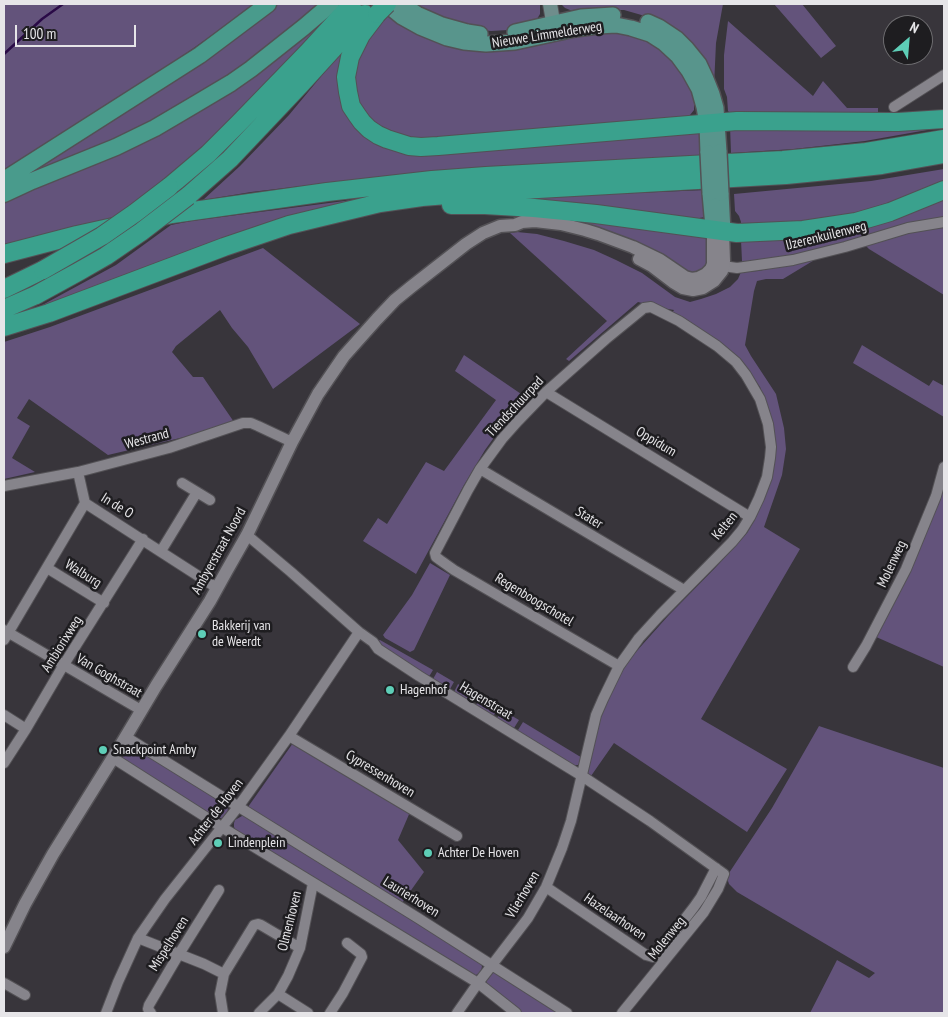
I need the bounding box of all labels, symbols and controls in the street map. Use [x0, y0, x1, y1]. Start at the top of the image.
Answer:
scale bar [18, 15, 139, 47]
north arrow [883, 15, 933, 65]
street label: Nieuwe Limmelderweg [491, 18, 603, 52]
text: N [907, 18, 922, 37]
text: 100 m [23, 24, 56, 43]
street label: IJzerenkuilenweg [784, 218, 868, 254]
street label: Tiendschuurpad [483, 373, 547, 441]
street label: Oppidum [633, 423, 679, 461]
street label: Westrand [123, 425, 171, 453]
street label: In de O [98, 490, 136, 522]
street label: Stater [572, 503, 606, 533]
street label: Ambyerstraat Noord [188, 505, 250, 597]
street label: Kelten [709, 509, 741, 543]
street label: Molenweg [874, 538, 910, 590]
street label: Walburg [62, 556, 104, 592]
street label: Regenboogschotel [492, 570, 576, 630]
street label: Ambiorixweg [38, 613, 86, 675]
place label: Bakkerij van de Weerdt [212, 618, 271, 650]
marker: Bakkerij van de Weerdt [196, 628, 208, 640]
street label: Van Goghstraat [73, 650, 145, 702]
street label: Hagenstraat [457, 679, 515, 723]
place label: Hagenhof [400, 682, 447, 698]
marker: Hagenhof [384, 684, 396, 696]
place label: Snackpoint Amby [113, 742, 196, 758]
marker: Snackpoint Amby [97, 744, 109, 756]
street label: Cypressenhoven [342, 747, 418, 801]
street label: Achter de Hoven [185, 775, 247, 849]
place label: Lindenplein [228, 835, 285, 851]
marker: Lindenplein [212, 837, 224, 849]
place label: Achter De Hoven [438, 845, 519, 861]
marker: Achter De Hoven [422, 847, 434, 859]
street label: Vlierhoven [502, 868, 544, 922]
street label: Laurierhoven [380, 873, 442, 921]
street label: Olmenhoven [274, 889, 306, 953]
street label: Hazelaarhoven [581, 890, 649, 944]
street label: Molenweg [645, 913, 689, 963]
street label: Mispelhoven [146, 914, 192, 974]

